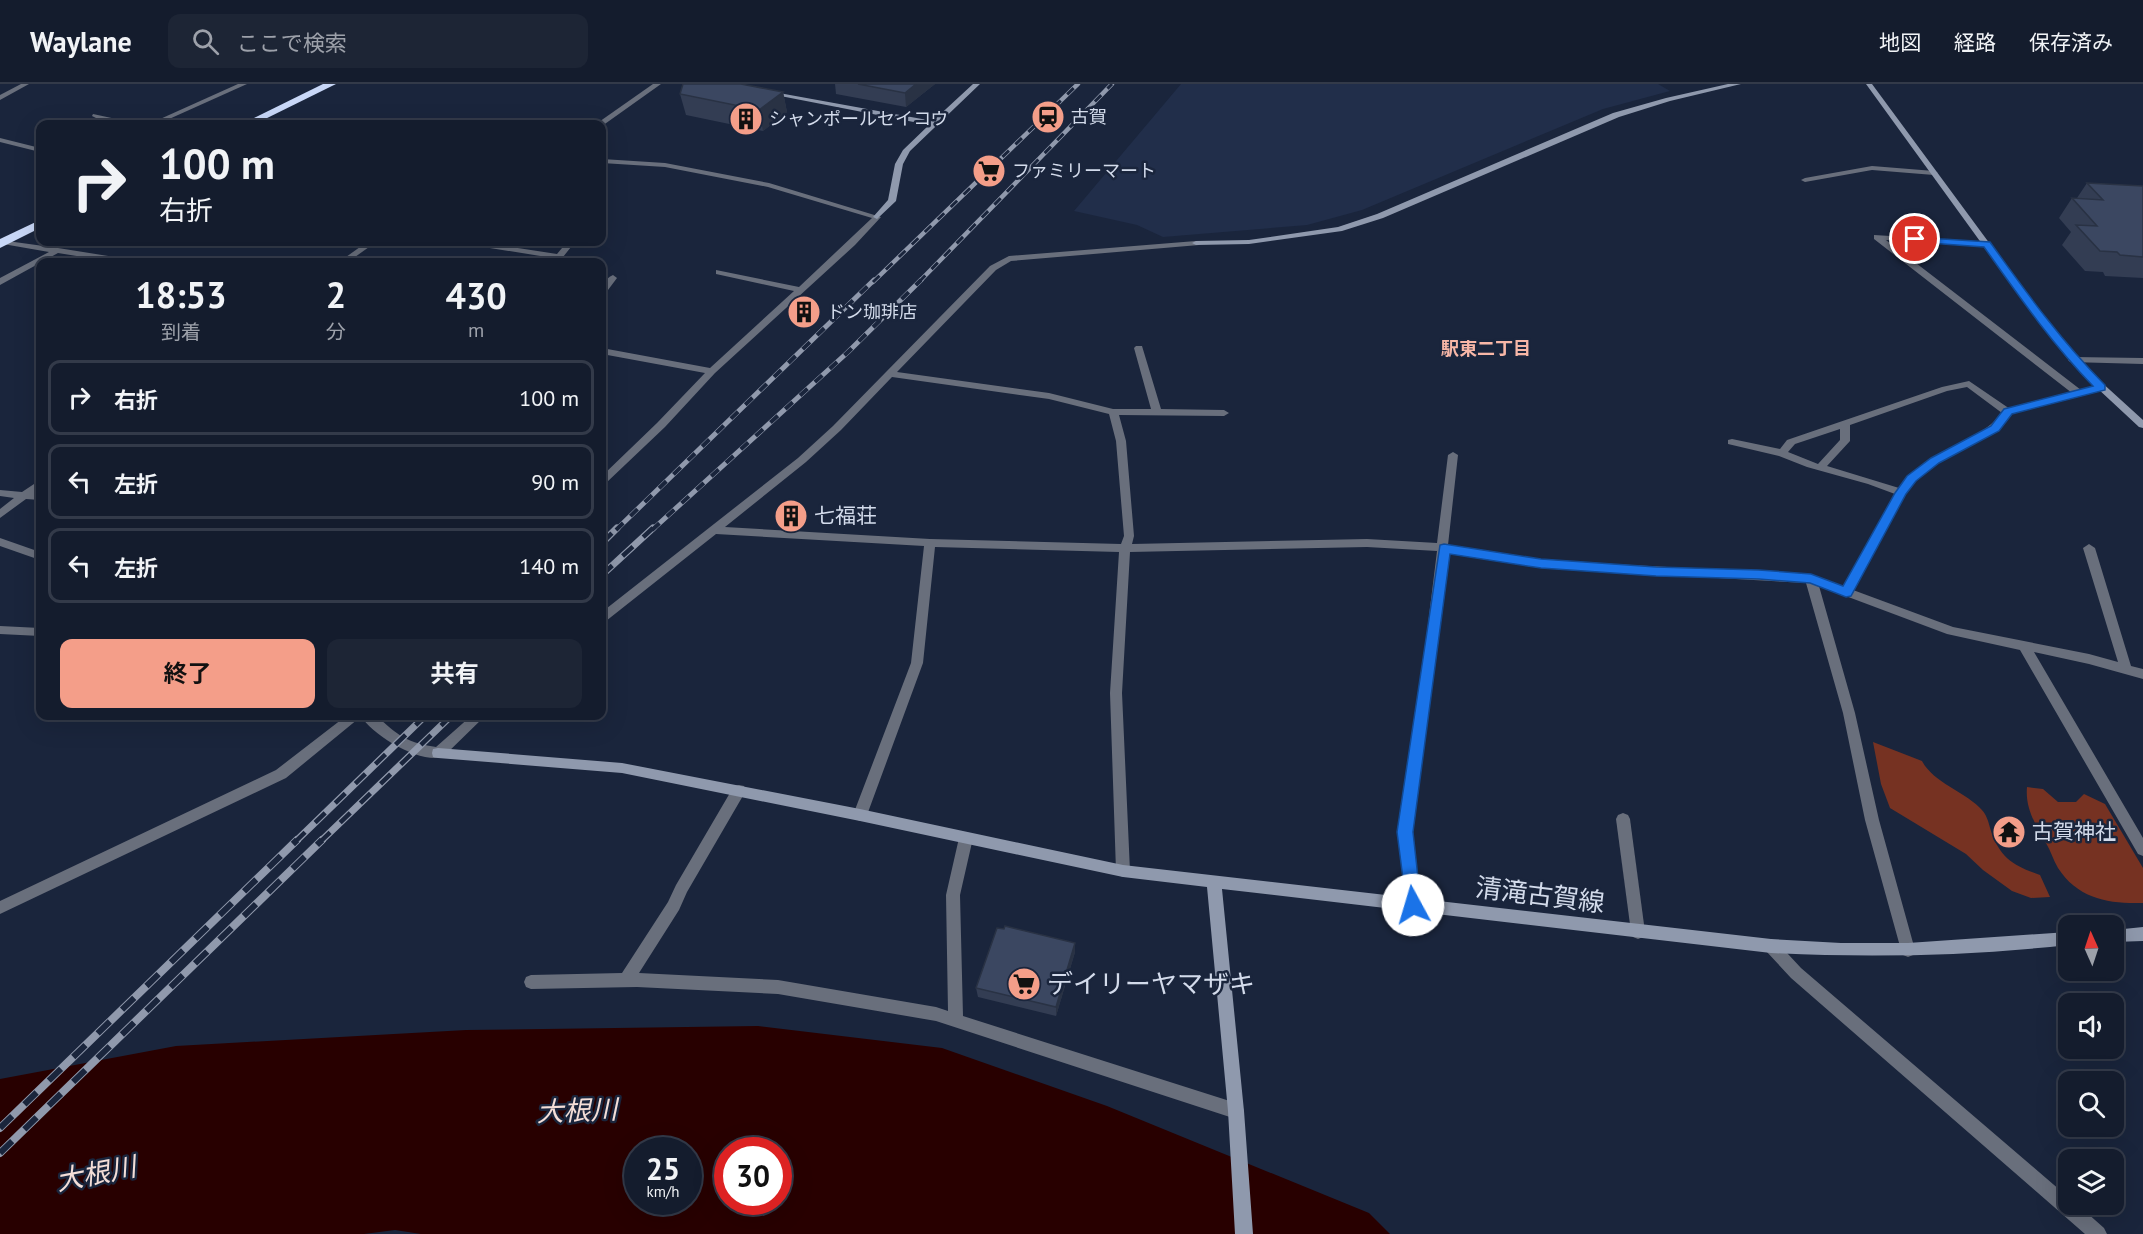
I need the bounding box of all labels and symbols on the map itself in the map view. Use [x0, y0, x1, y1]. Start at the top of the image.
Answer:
station icon: 古賀 [1030, 99, 1066, 135]
building icon: シャンポールセイコウ [728, 101, 764, 137]
place label: 古賀 [1071, 105, 1107, 128]
place label: シャンポールセイコウ [769, 107, 948, 130]
supermarket icon: ファミリーマート [971, 153, 1007, 189]
place label: ファミリーマート [1012, 159, 1156, 182]
pin [1889, 213, 1940, 264]
building icon: ドン珈琲店 [786, 294, 822, 330]
place label: ドン珈琲店 [827, 300, 917, 323]
district label: 駅東二丁目 [1441, 337, 1531, 360]
building icon: 七福荘 [773, 498, 809, 534]
place label: 七福荘 [814, 502, 877, 529]
temple icon: 古賀神社 [1991, 814, 2027, 850]
place label: 古賀神社 [2032, 818, 2116, 845]
street label: 清滝古賀線 [1474, 870, 1607, 919]
position arrow [1381, 873, 1445, 937]
north arrow [2058, 915, 2124, 981]
supermarket icon: デイリーヤマザキ [1006, 966, 1042, 1002]
place label: デイリーヤマザキ [1047, 967, 1255, 1000]
water label: 大根川 [536, 1091, 621, 1128]
speed limit sign: 30 [714, 1137, 792, 1215]
water label: 大根川 [53, 1148, 142, 1197]

